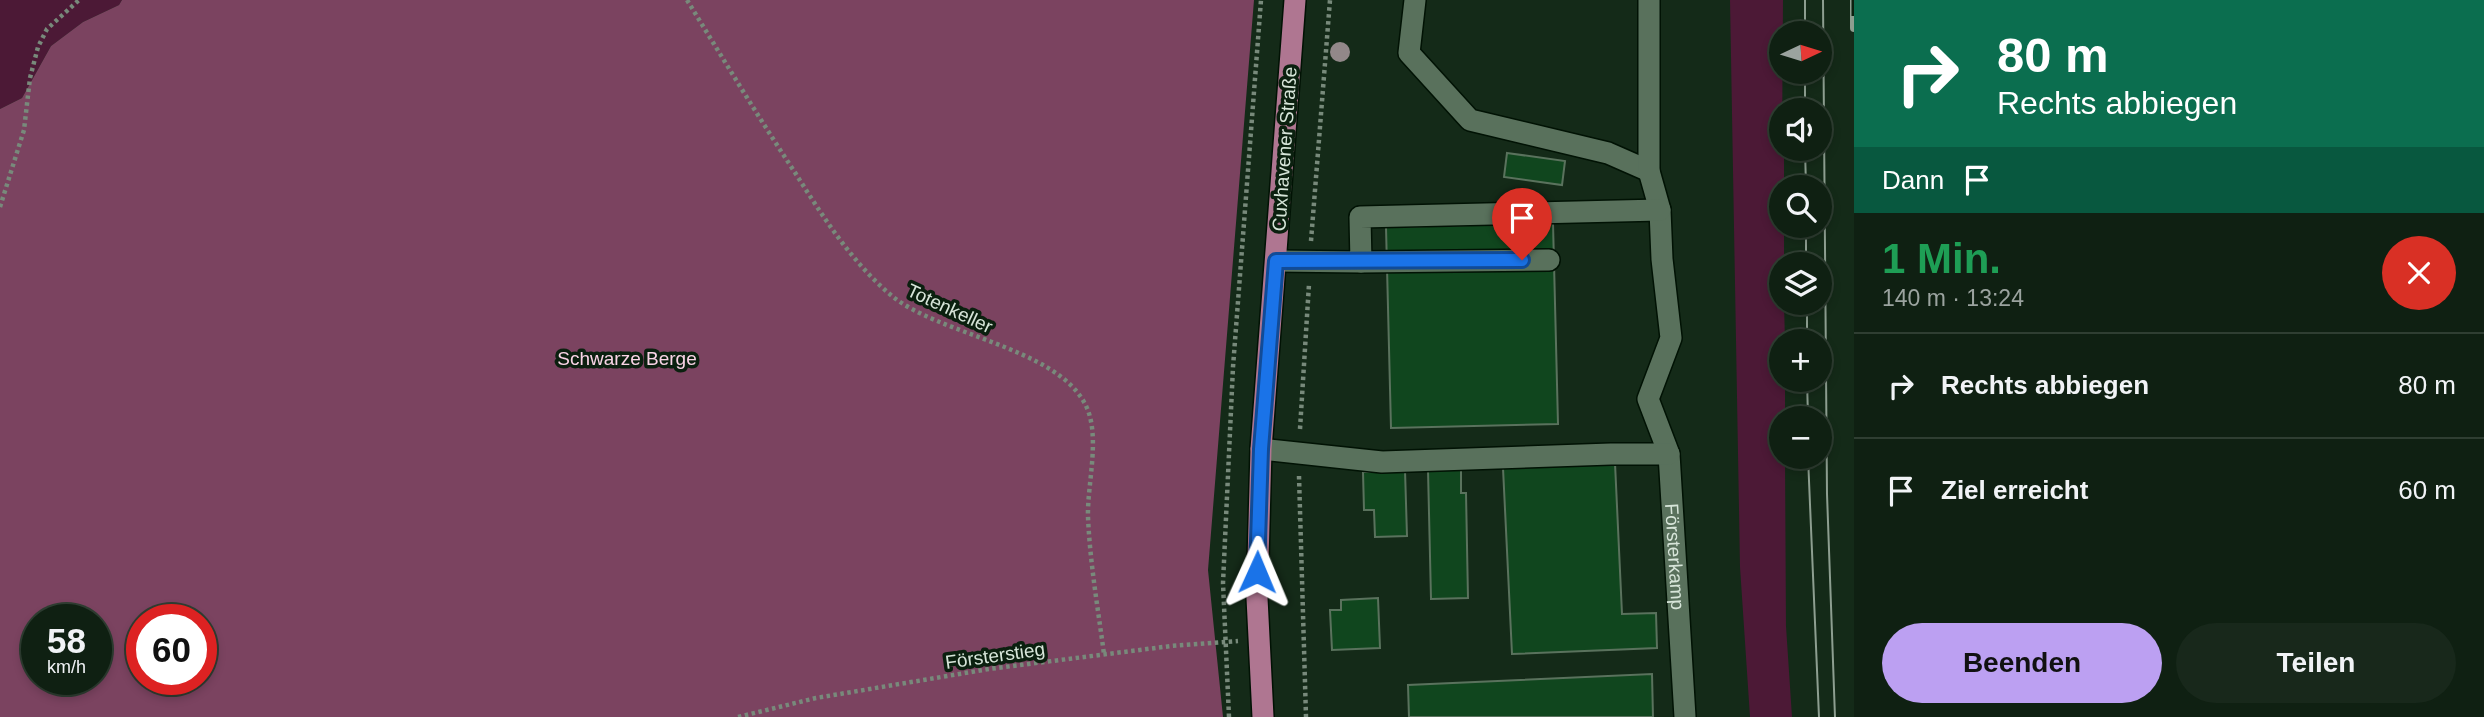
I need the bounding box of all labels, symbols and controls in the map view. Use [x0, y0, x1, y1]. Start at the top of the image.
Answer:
north arrow [1769, 21, 1832, 84]
map controls [1769, 21, 1832, 469]
icon: right [1882, 28, 1973, 119]
text: 80 m [1997, 28, 2109, 82]
street label: Cuxhavener Straße [1268, 66, 1301, 232]
text: Rechts abbiegen [1997, 85, 2237, 121]
button: sound [1769, 98, 1832, 161]
icon: arrive [1958, 161, 1996, 199]
text: Dann [1882, 165, 1944, 195]
button: search [1769, 175, 1832, 238]
pin [1492, 188, 1552, 260]
icon: arrive [1503, 199, 1541, 237]
text: 1 Min. [1882, 235, 2001, 282]
button: close [2382, 236, 2456, 310]
button: layers [1769, 252, 1832, 315]
street label: Totenkeller [904, 280, 996, 338]
text: 140 m · 13:24 [1882, 285, 2024, 311]
button: + [1769, 329, 1832, 392]
park label: Schwarze Berge [557, 348, 697, 369]
icon: right [1882, 367, 1920, 405]
text: Rechts abbiegen [1941, 370, 2149, 400]
text: 80 m [2398, 370, 2456, 400]
button: − [1769, 406, 1832, 469]
icon: arrive [1882, 472, 1920, 510]
text: Ziel erreicht [1941, 475, 2088, 505]
text: 60 m [2398, 475, 2456, 505]
street label: Försterkamp [1661, 503, 1688, 611]
position arrow [1220, 535, 1294, 609]
speed limit sign: 60 [126, 604, 217, 695]
text: 58 [47, 621, 86, 660]
button: Beenden [1882, 623, 2162, 703]
button: Teilen [2176, 623, 2456, 703]
street label: Försterstieg [944, 638, 1046, 673]
text: km/h [47, 657, 86, 677]

